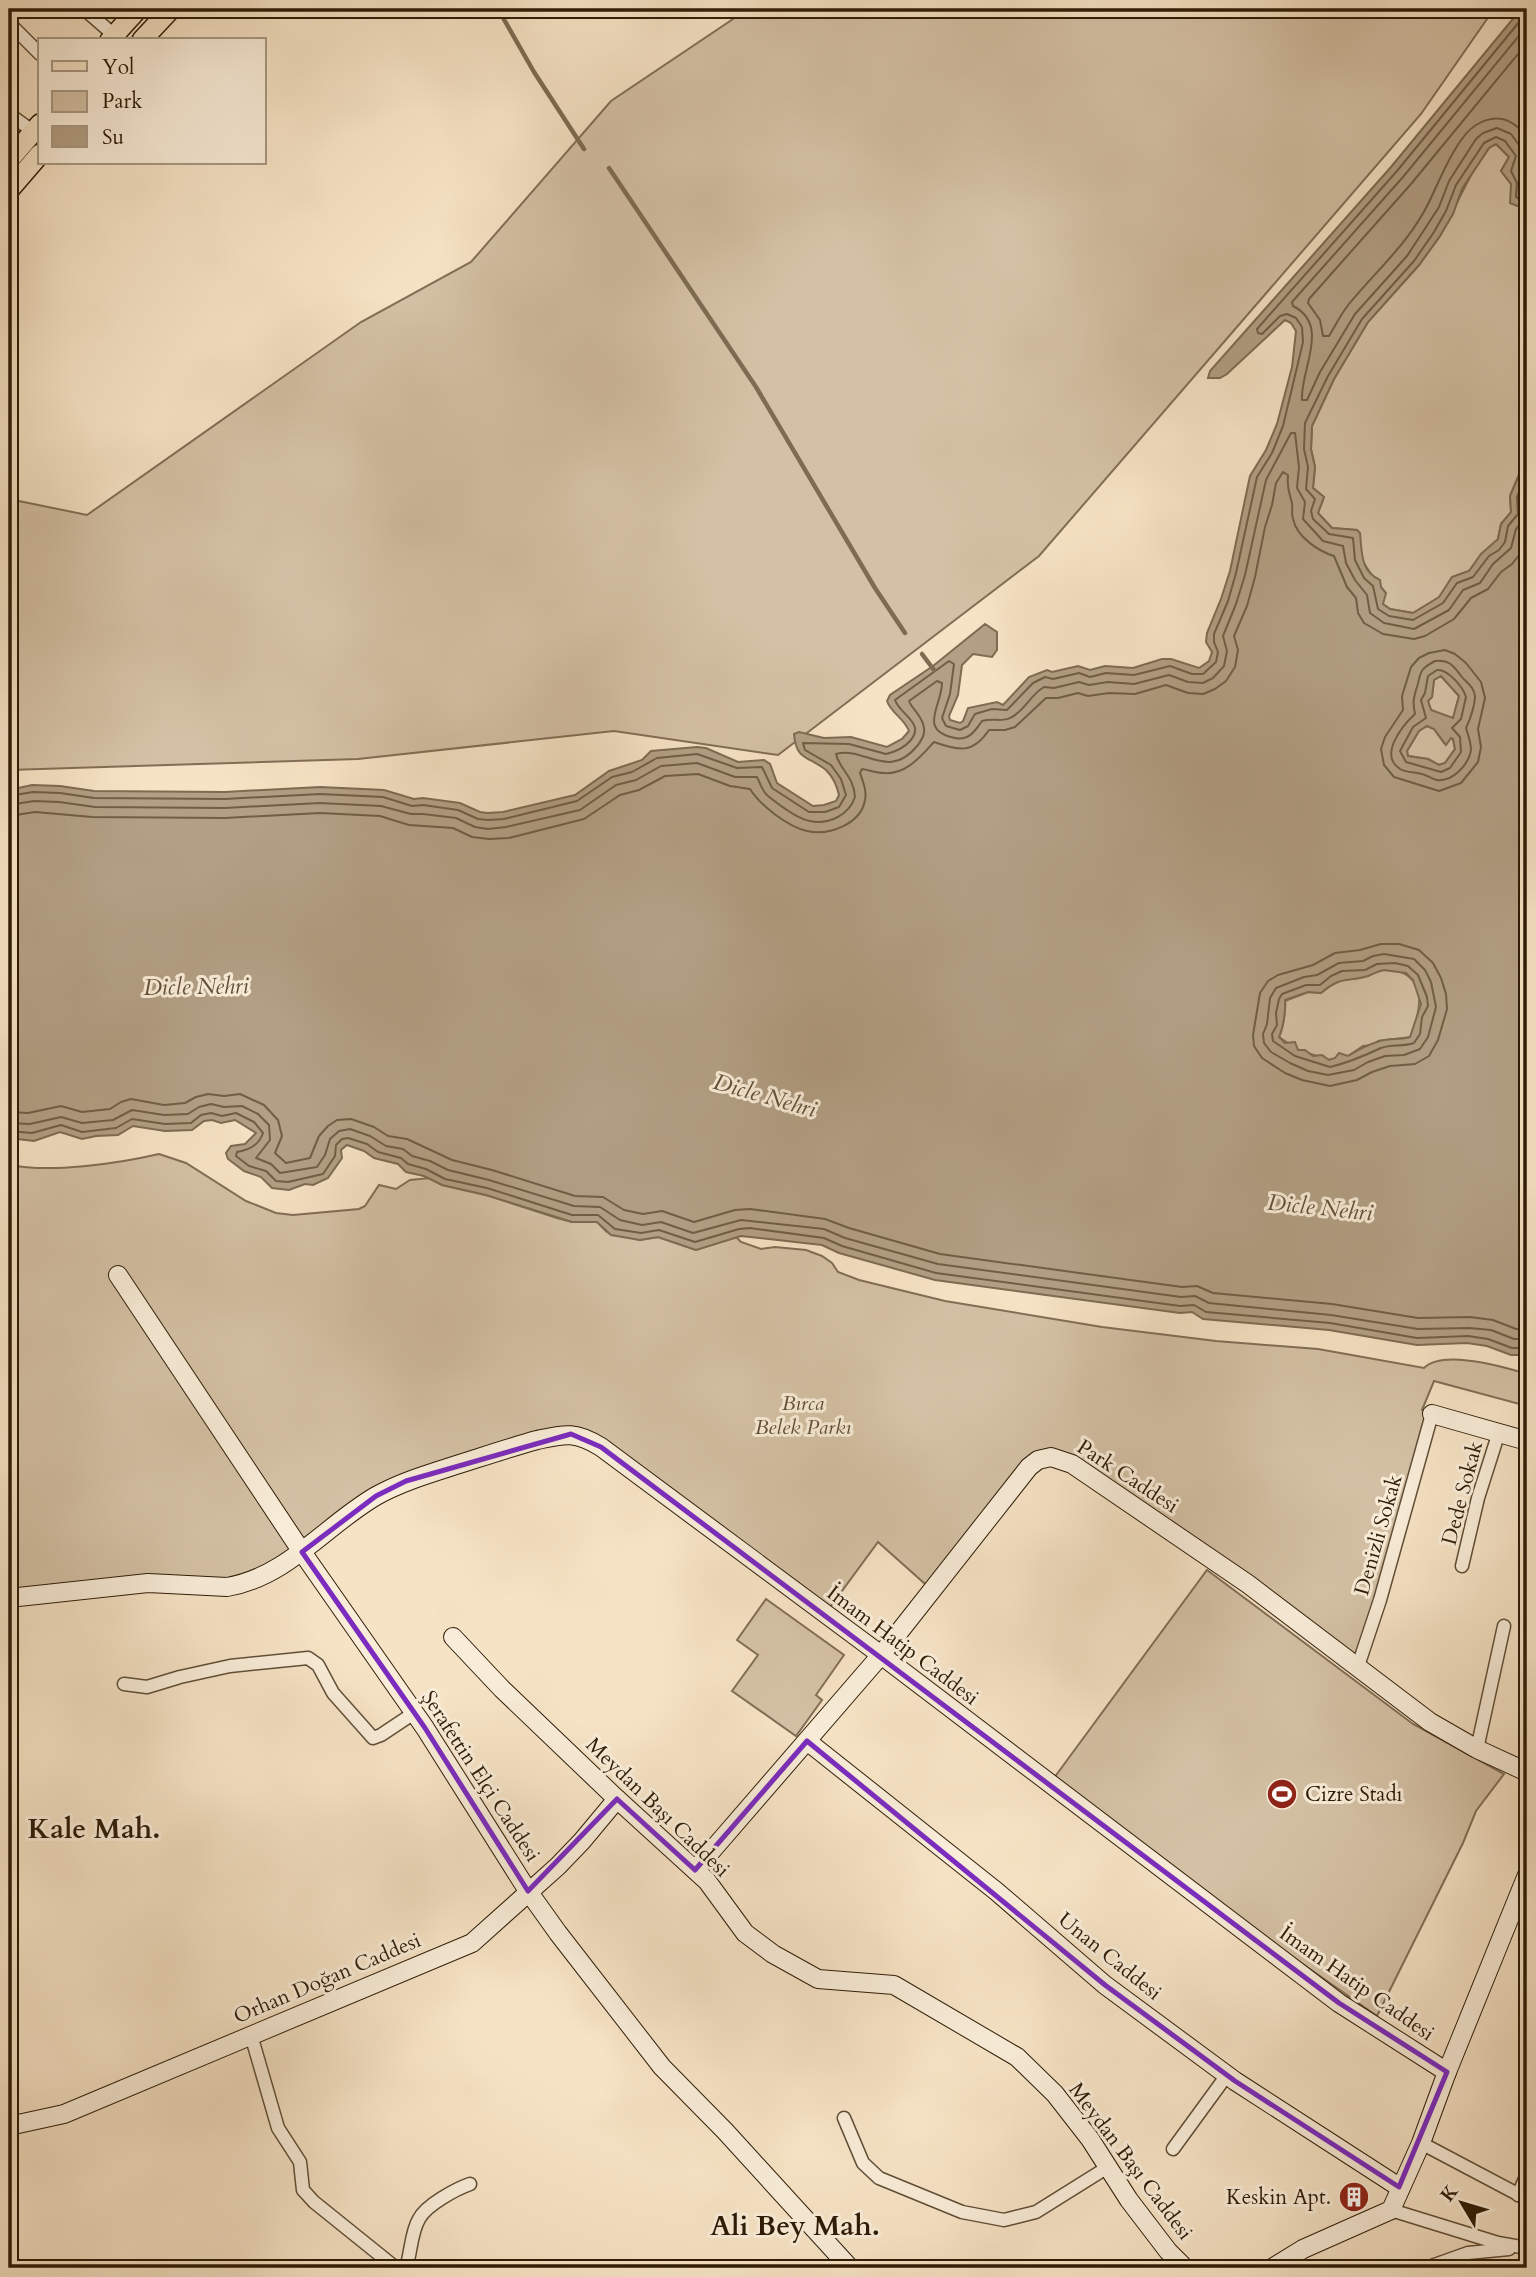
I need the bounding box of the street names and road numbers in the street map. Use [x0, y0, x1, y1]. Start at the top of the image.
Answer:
street label: Park Caddesi [1071, 1433, 1184, 1520]
street label: Dede Sokak [1435, 1437, 1490, 1548]
street label: Denizli Sokak [1347, 1471, 1410, 1599]
street label: İmam Hatip Caddesi [821, 1579, 985, 1712]
street label: Şerafettin Elçi Caddesi [414, 1685, 547, 1868]
street label: Meydan Başı Caddesi [579, 1731, 736, 1884]
street label: Unan Caddesi [1052, 1906, 1168, 2007]
street label: İmam Hatip Caddesi [1273, 1919, 1440, 2048]
street label: Orhan Doğan Caddesi [229, 1926, 425, 2031]
street label: Meydan Başı Caddesi [1062, 2077, 1199, 2246]

